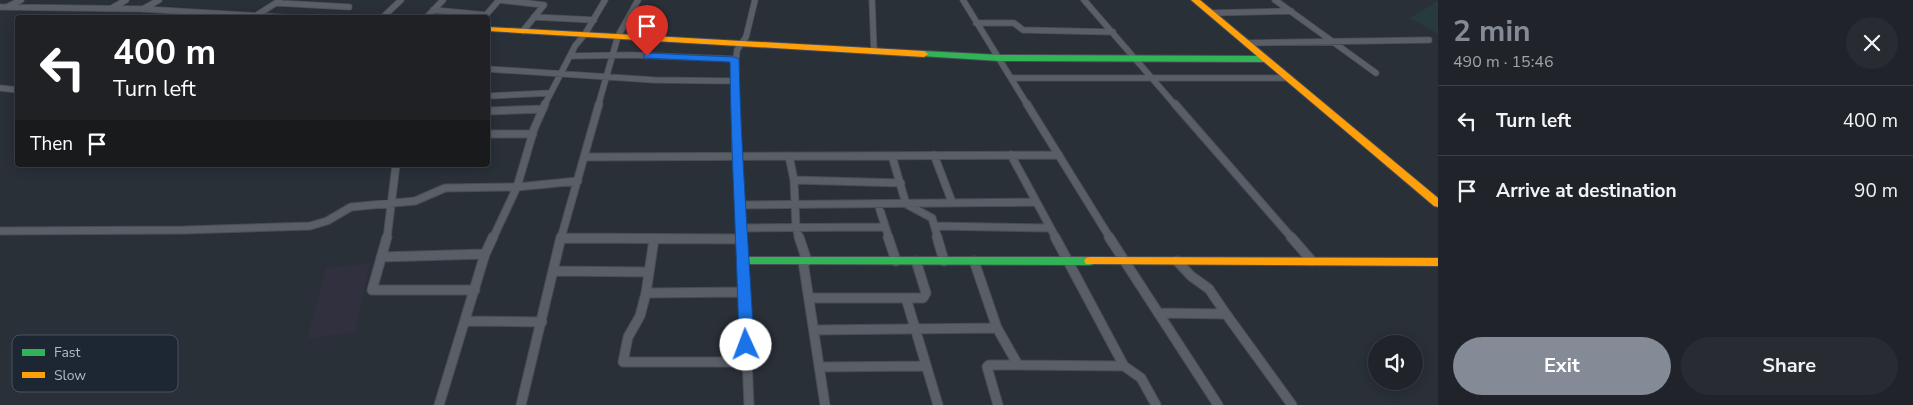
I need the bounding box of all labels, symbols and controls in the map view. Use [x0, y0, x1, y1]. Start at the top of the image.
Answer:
pin [626, 5, 668, 56]
text: 2 min [1453, 11, 1531, 52]
icon: arrive [633, 12, 661, 40]
button: close [1846, 17, 1898, 69]
text: 400 m [113, 29, 216, 76]
icon: left [30, 35, 95, 100]
text: 490 m · 15:46 [1453, 51, 1554, 73]
text: Turn left [113, 74, 196, 104]
icon: left [1453, 107, 1481, 135]
text: Turn left [1496, 108, 1571, 134]
text: 400 m [1843, 108, 1898, 134]
icon: arrive [83, 130, 111, 158]
text: Then [30, 131, 73, 157]
icon: arrive [1453, 177, 1481, 205]
text: Arrive at destination [1496, 178, 1677, 204]
text: 90 m [1854, 178, 1898, 204]
position arrow [719, 318, 771, 370]
legend [12, 335, 178, 392]
map controls [1368, 335, 1423, 390]
button: sound [1368, 335, 1423, 390]
button: Exit [1453, 337, 1671, 395]
button: Share [1681, 337, 1898, 395]
text: Fast [54, 343, 80, 362]
text: Slow [54, 366, 86, 385]

